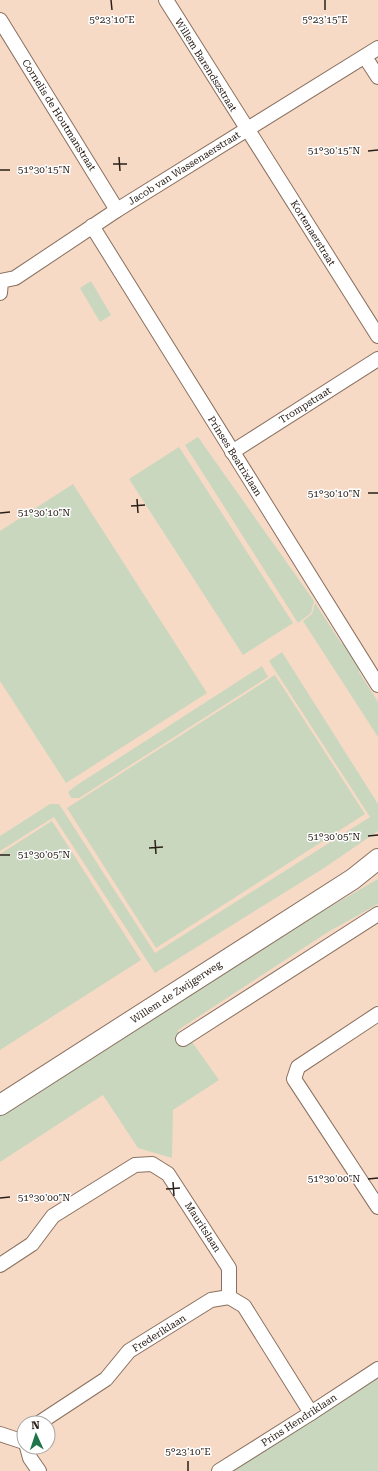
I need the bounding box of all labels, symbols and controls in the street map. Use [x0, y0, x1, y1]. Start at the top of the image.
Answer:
text: 5°23'10"E [89, 14, 135, 25]
text: 5°23'15"E [302, 14, 348, 25]
street label: Willem Barendszstraat [173, 17, 239, 114]
street label: Cornelis de Houtmanstraat [20, 57, 98, 173]
street label: Jacob van Wassenaerstraat [126, 129, 242, 207]
text: 51°30'15"N [308, 145, 360, 156]
text: 51°30'15"N [18, 164, 70, 175]
street label: Kortenaerstraat [289, 198, 338, 268]
street label: Trompstraat [277, 384, 333, 425]
street label: Prinses Beatrixlaan [206, 414, 264, 499]
text: 51°30'10"N [308, 488, 360, 499]
text: 51°30'10"N [18, 507, 70, 518]
text: 51°30'05"N [308, 831, 360, 842]
text: 51°30'05"N [18, 849, 70, 860]
street label: Willem de Zwijgerweg [128, 958, 224, 1026]
text: 51°30'00"N [308, 1173, 360, 1184]
text: 51°30'00"N [18, 1192, 70, 1203]
street label: Mauritslaan [183, 1200, 223, 1254]
street label: Frederiklaan [130, 1312, 188, 1354]
street label: Prins Hendriklaan [259, 1391, 339, 1449]
north arrow [16, 1415, 56, 1455]
text: N [31, 1419, 41, 1432]
text: 5°23'10"E [165, 1446, 211, 1457]

